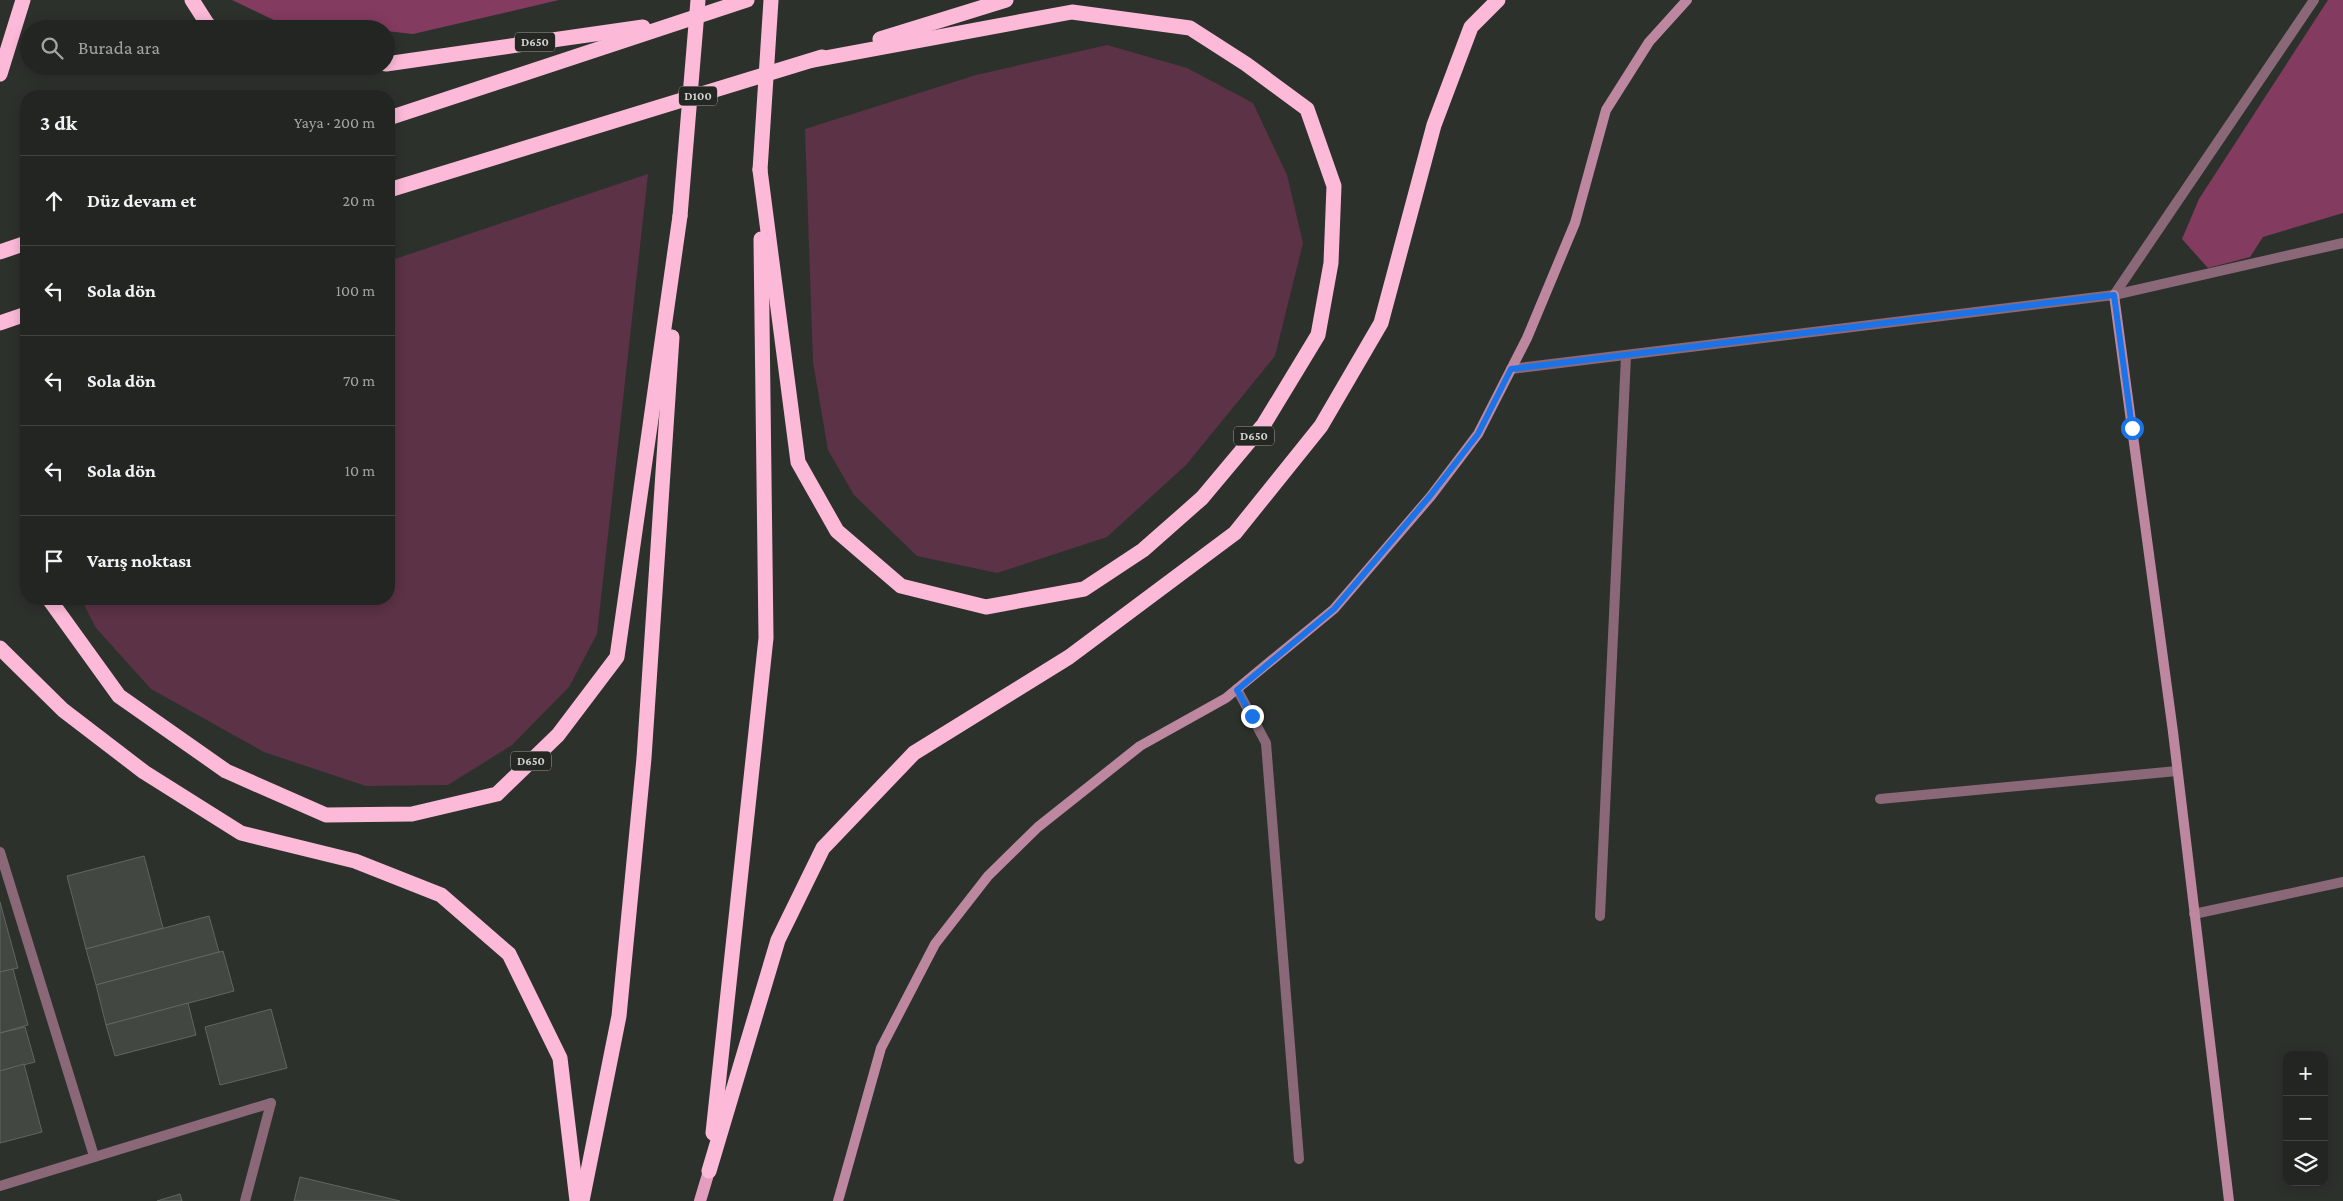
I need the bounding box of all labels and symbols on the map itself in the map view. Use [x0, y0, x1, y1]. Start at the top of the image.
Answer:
road number: D650 [515, 32, 555, 52]
road number: D100 [679, 86, 717, 105]
route start [2121, 417, 2144, 440]
road number: D650 [1234, 426, 1274, 446]
route end [1241, 705, 1264, 728]
road number: D650 [511, 751, 551, 770]

